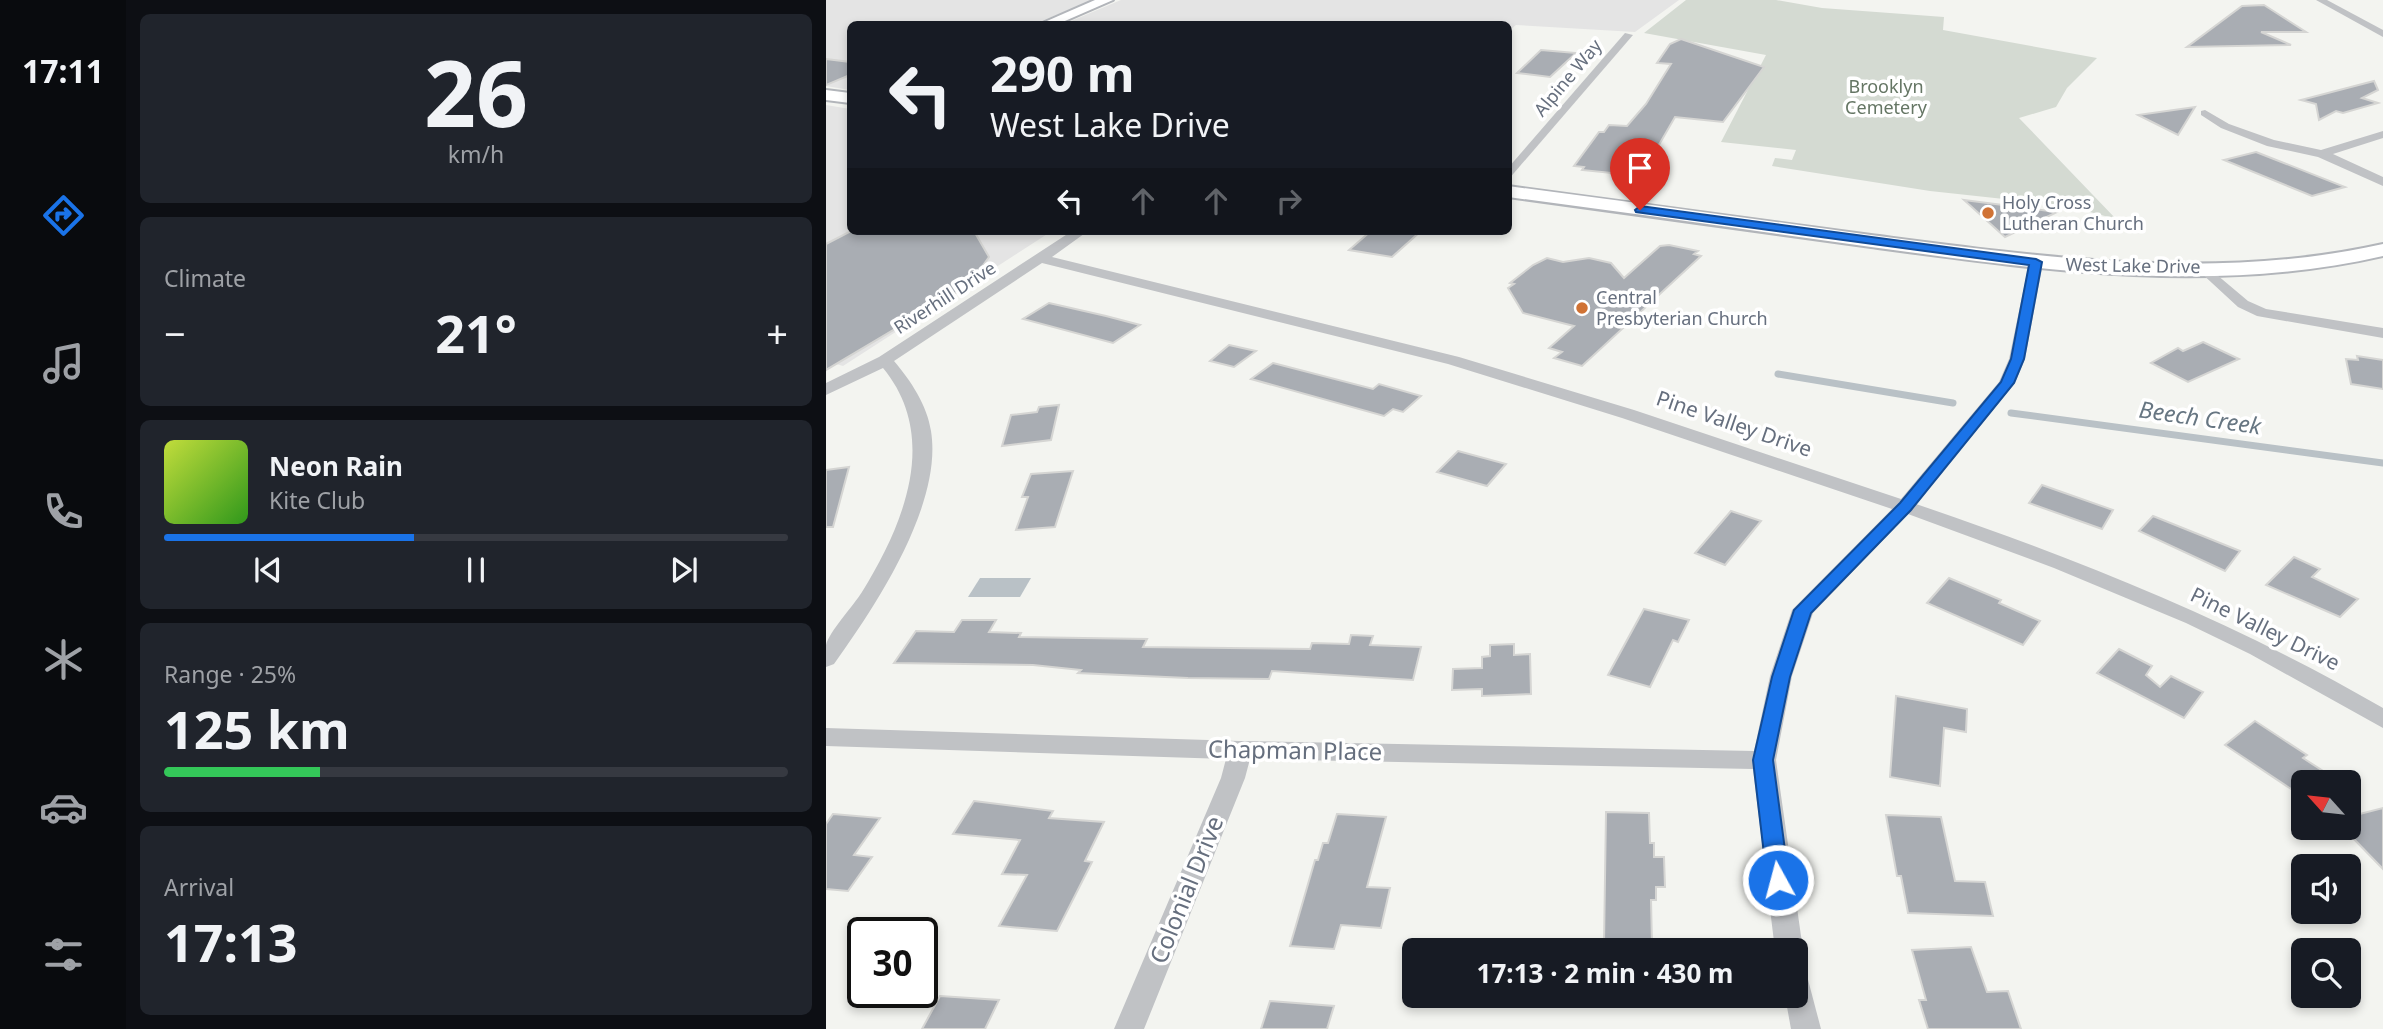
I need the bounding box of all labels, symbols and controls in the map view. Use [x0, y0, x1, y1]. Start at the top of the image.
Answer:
text: 26 [424, 30, 528, 154]
street label: Alpine Way [1528, 33, 1607, 121]
text: 290 m [990, 40, 1135, 106]
text: 17:11 [22, 49, 104, 92]
icon: left [875, 49, 966, 140]
park label: Brooklyn Cemetery [1845, 74, 1928, 119]
text: West Lake Drive [990, 103, 1230, 146]
text: km/h [448, 138, 504, 170]
pin [1610, 138, 1670, 210]
icon: arrive [1621, 149, 1659, 187]
icon: left [1051, 182, 1089, 220]
icon: ahead [1124, 182, 1162, 220]
icon: ahead [1197, 182, 1235, 220]
icon: right [1270, 182, 1308, 220]
place label: Holy Cross Lutheran Church [2002, 190, 2144, 235]
icon: directions [39, 191, 88, 240]
marker: Holy Cross Lutheran Church [1980, 205, 1996, 221]
street label: West Lake Drive [2065, 252, 2201, 278]
street label: Riverhill Drive [889, 255, 1000, 339]
text: Climate [164, 262, 246, 294]
place label: Central Presbyterian Church [1596, 285, 1768, 330]
text: 21° [435, 297, 517, 368]
marker: Central Presbyterian Church [1574, 300, 1590, 316]
text: − [164, 307, 186, 359]
text: + [766, 307, 788, 359]
icon: music [39, 339, 88, 388]
street label: Pine Valley Drive [1653, 383, 1816, 463]
water label: Beech Creek [2137, 393, 2265, 442]
text: Neon Rain [269, 448, 403, 484]
text: Kite Club [269, 484, 365, 516]
icon: phone [39, 487, 88, 536]
icon: previous [249, 551, 287, 589]
icon: pause [457, 551, 495, 589]
icon: next [665, 551, 703, 589]
street label: Pine Valley Drive [2186, 580, 2345, 676]
icon: climate [39, 635, 88, 684]
text: Range · 25% [164, 658, 296, 690]
text: 125 km [164, 693, 350, 764]
street label: Chapman Place [1208, 731, 1383, 768]
north arrow [2291, 770, 2361, 840]
map controls [2291, 770, 2361, 1008]
icon: car [39, 783, 88, 832]
street label: Colonial Drive [1141, 811, 1230, 968]
position arrow [1741, 843, 1815, 917]
button: sound [2291, 854, 2361, 924]
text: Arrival [164, 871, 234, 903]
text: 17:13 [164, 906, 298, 977]
speed limit sign: 30 [847, 917, 938, 1008]
icon: filters [39, 930, 88, 979]
button: search [2291, 938, 2361, 1008]
text: 17:13 · 2 min · 430 m [1477, 955, 1733, 991]

